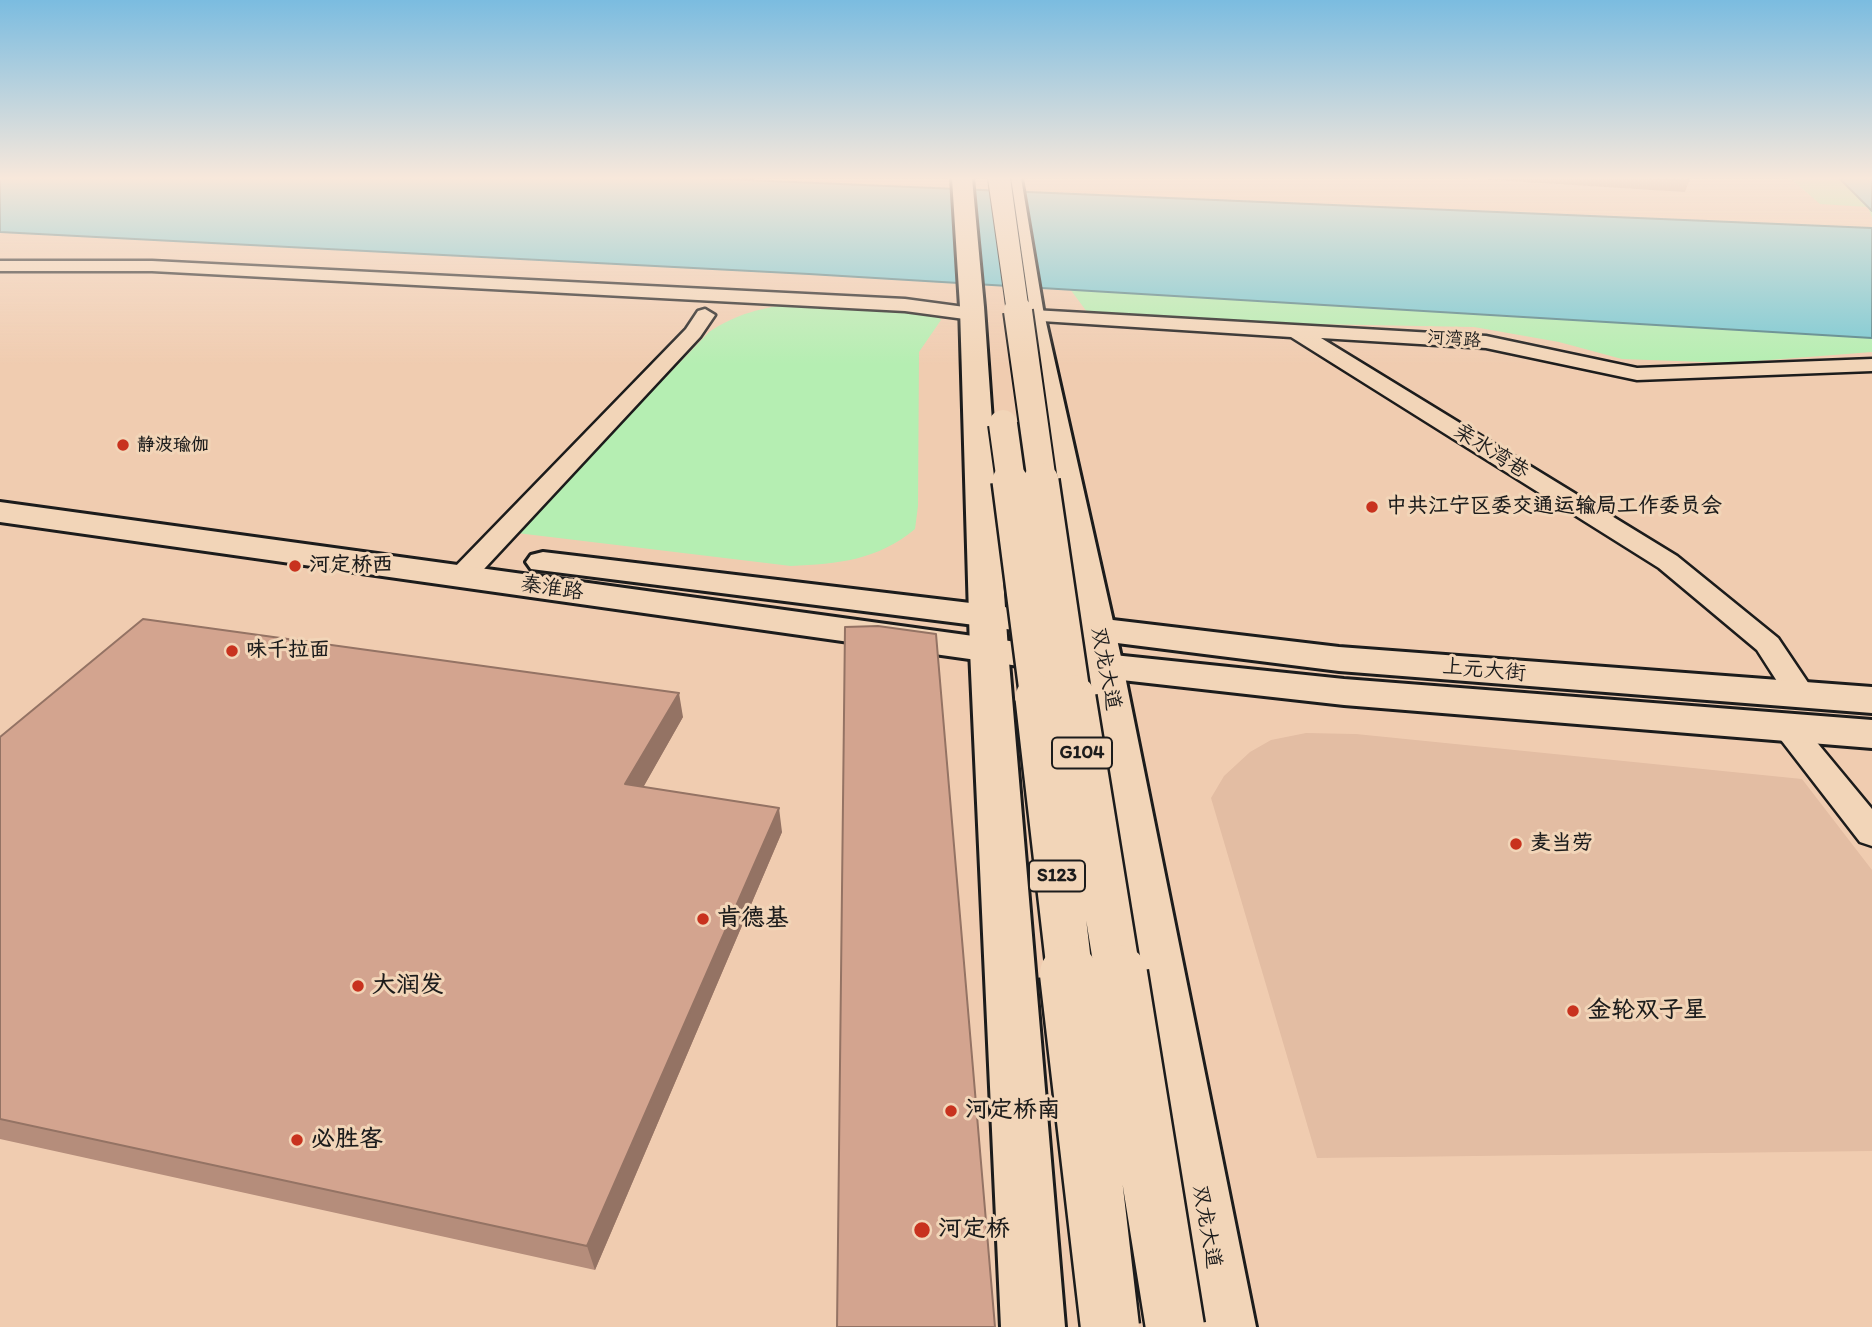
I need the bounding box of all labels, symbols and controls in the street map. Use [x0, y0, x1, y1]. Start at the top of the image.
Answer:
street label: 河湾路 [1426, 327, 1482, 353]
street label: 亲水湾巷 [1449, 419, 1533, 485]
place label: 静波瑜伽 [137, 434, 209, 456]
marker: 静波瑜伽 [115, 437, 131, 453]
place label: 中共江宁区委交通运输局工作委员会 [1386, 494, 1722, 520]
marker: 中共江宁区委交通运输局工作委员会 [1364, 499, 1380, 515]
place label: 河定桥西 [309, 553, 393, 579]
marker: 河定桥西 [287, 558, 303, 574]
street label: 秦淮路 [519, 572, 585, 606]
street label: 双龙大道 [1085, 625, 1125, 713]
place label: 味千拉面 [246, 638, 330, 664]
marker: 味千拉面 [224, 643, 240, 659]
street label: 上元大街 [1441, 655, 1527, 687]
road number: G104 [1052, 738, 1112, 768]
place label: 麦当劳 [1530, 831, 1593, 857]
marker: 麦当劳 [1508, 836, 1524, 852]
road number: S123 [1029, 860, 1085, 891]
place label: 肯德基 [717, 905, 789, 933]
marker: 肯德基 [695, 911, 711, 927]
place label: 大润发 [372, 972, 444, 1000]
marker: 大润发 [350, 978, 366, 994]
place label: 金轮双子星 [1587, 997, 1707, 1025]
marker: 金轮双子星 [1565, 1003, 1581, 1019]
place label: 河定桥南 [965, 1097, 1061, 1125]
marker: 河定桥南 [943, 1103, 959, 1119]
place label: 必胜客 [311, 1126, 383, 1154]
marker: 必胜客 [289, 1132, 305, 1148]
street label: 双龙大道 [1186, 1183, 1226, 1271]
place label: 河定桥 [938, 1216, 1010, 1244]
marker: 河定桥 [912, 1220, 932, 1240]

